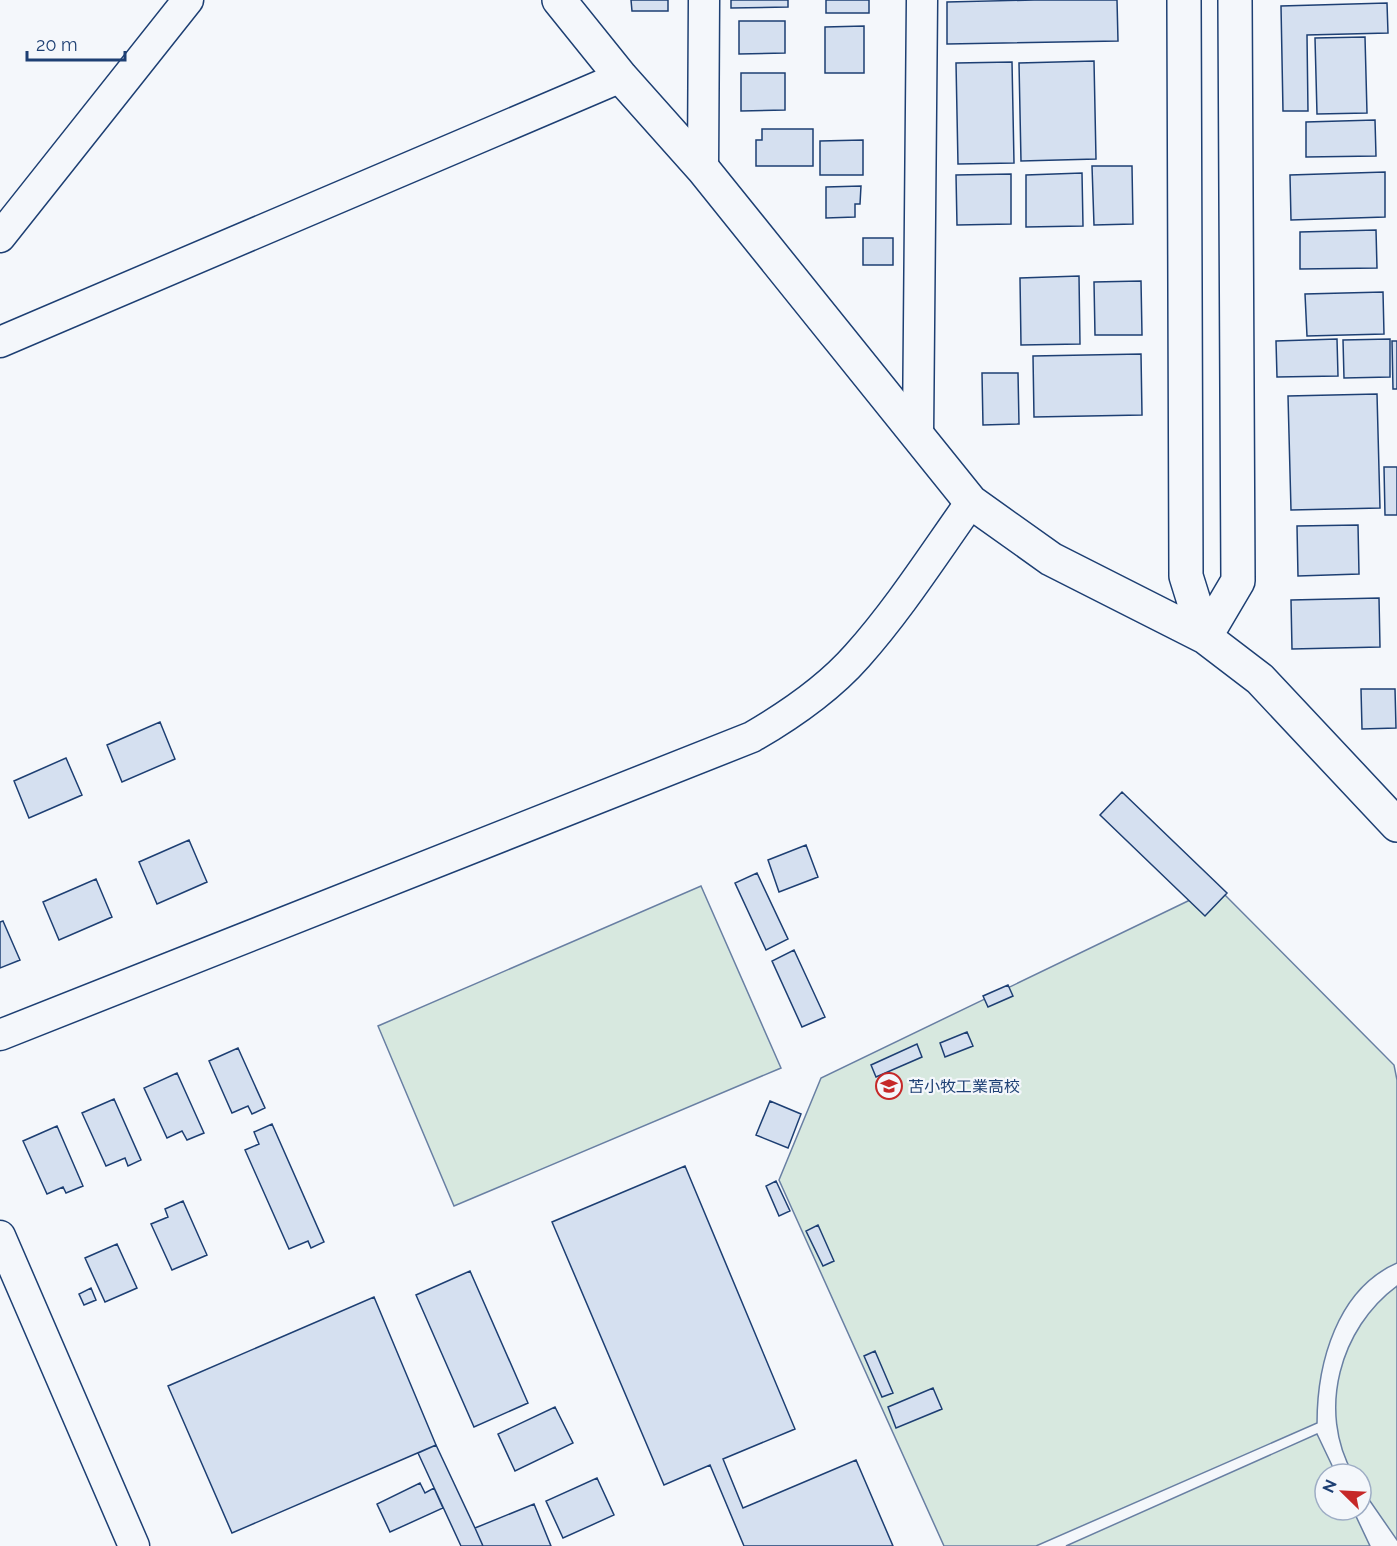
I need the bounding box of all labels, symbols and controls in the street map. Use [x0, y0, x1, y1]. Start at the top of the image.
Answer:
scale bar [27, 24, 124, 62]
text: 20 m [36, 34, 78, 55]
school or university icon: 苫小牧工業高校 [874, 1071, 904, 1101]
place label: 苫小牧工業高校 [908, 1077, 1020, 1096]
north arrow [1313, 1462, 1373, 1522]
text: N [1319, 1477, 1341, 1496]

